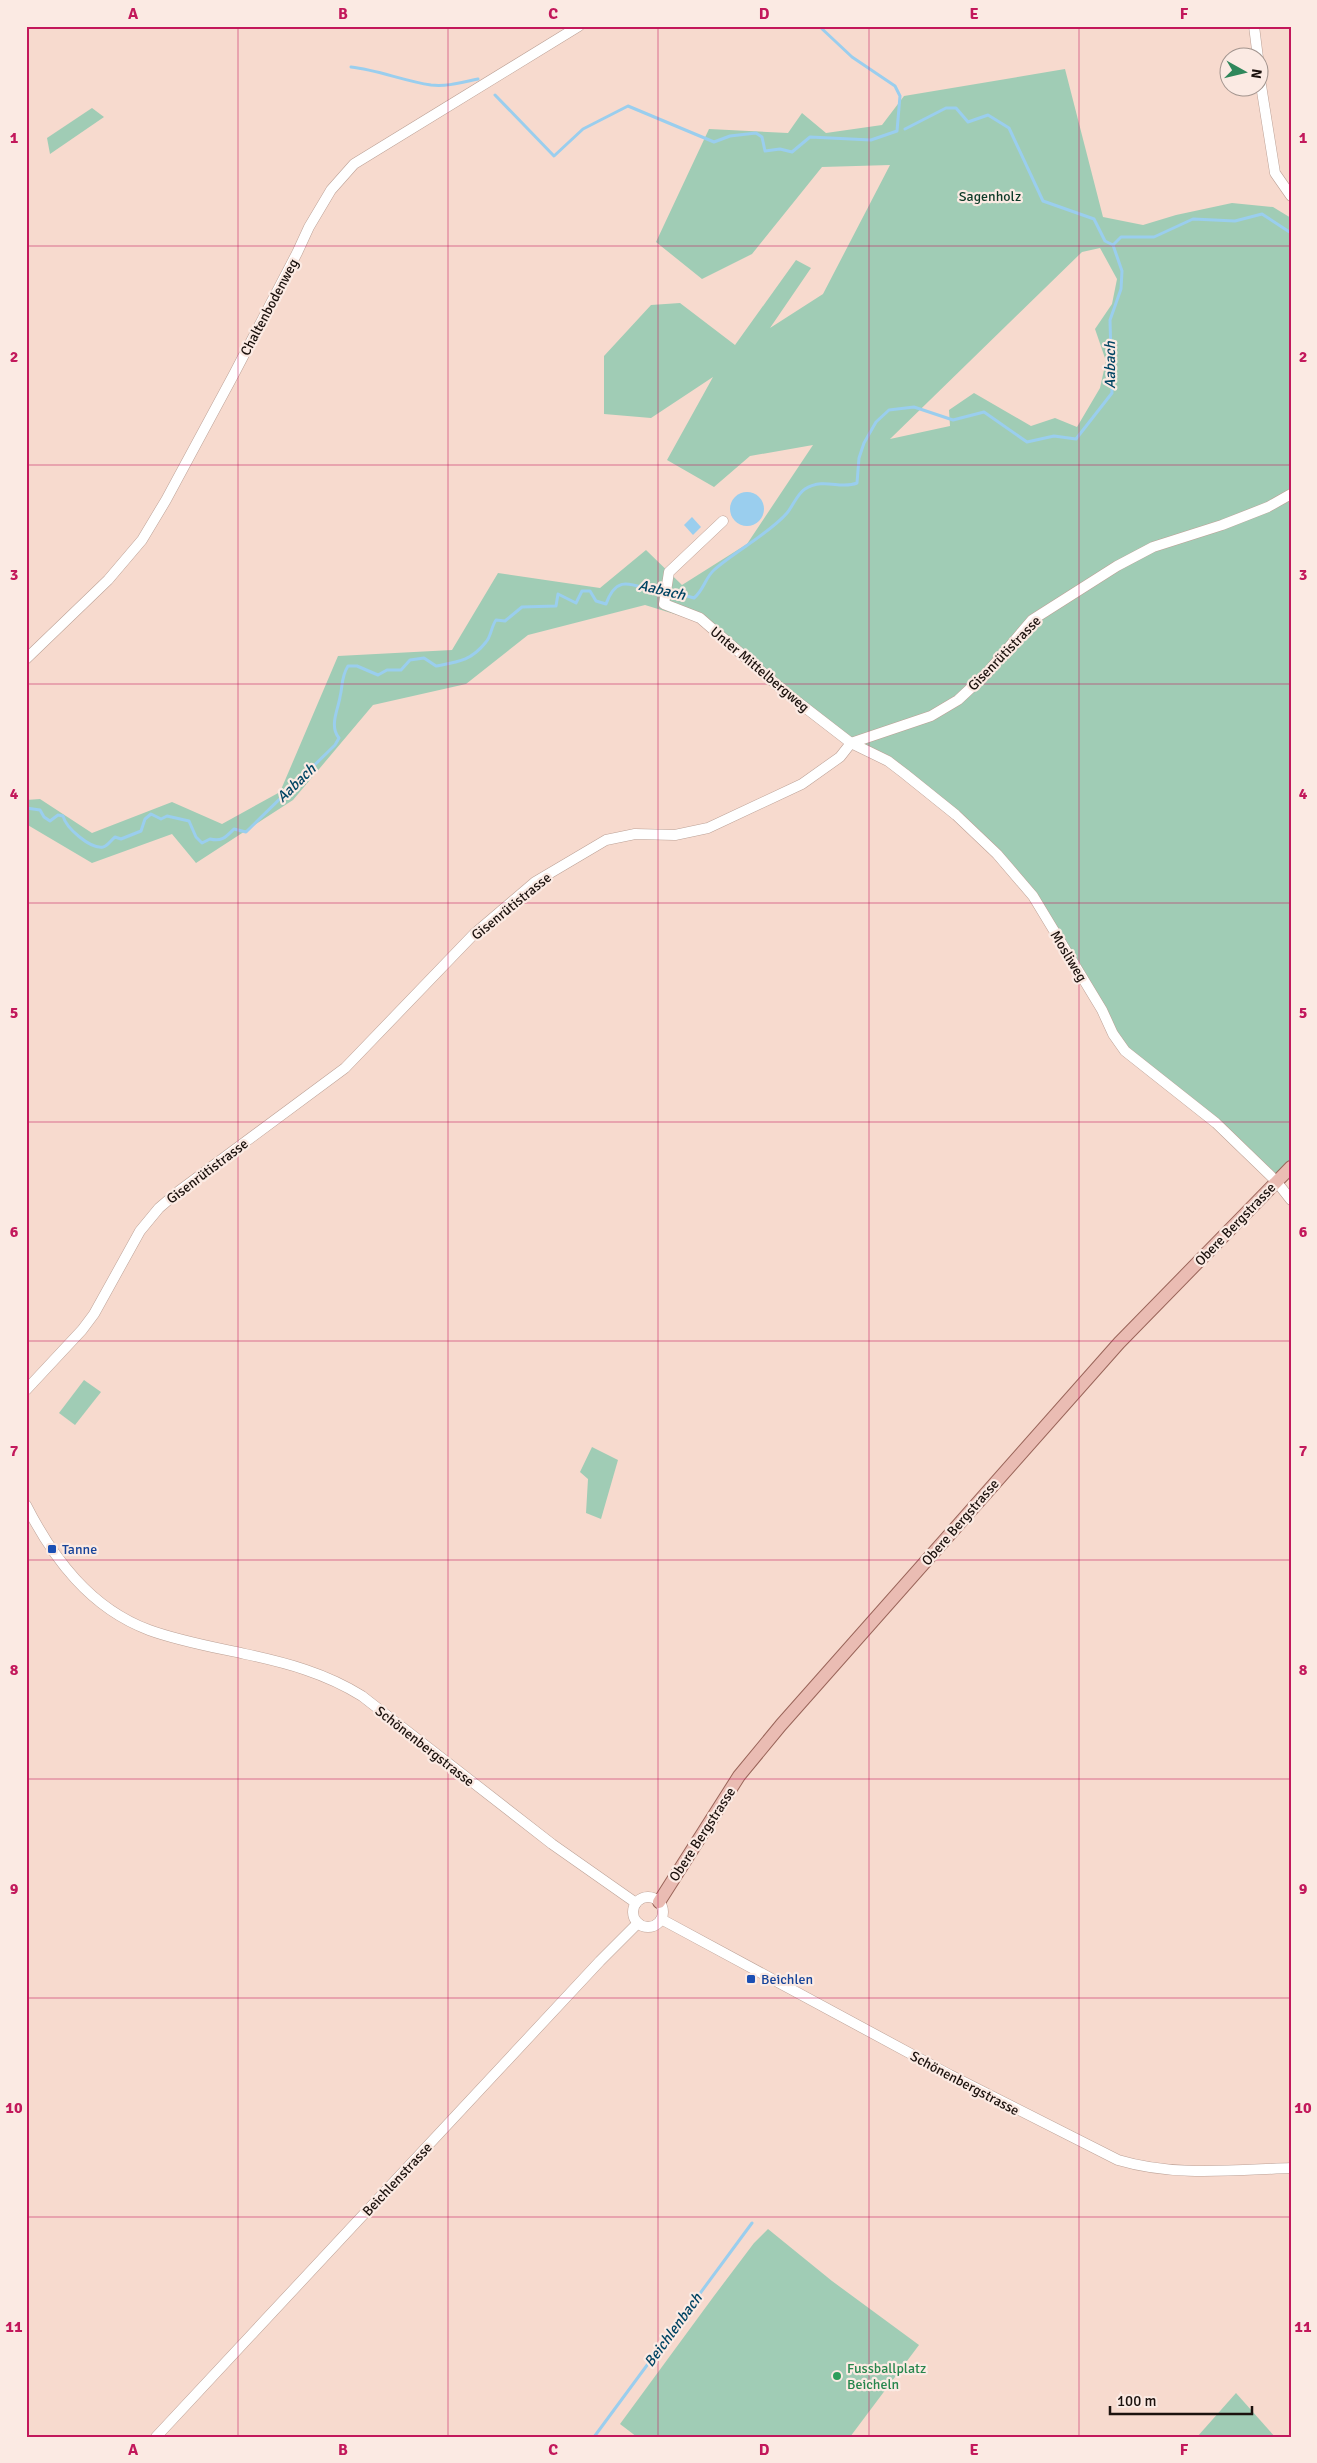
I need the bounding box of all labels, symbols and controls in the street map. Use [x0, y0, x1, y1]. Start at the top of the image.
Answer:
text: A [128, 4, 139, 24]
text: B [338, 4, 348, 24]
text: C [548, 4, 558, 24]
text: D [759, 4, 770, 24]
text: E [969, 4, 979, 24]
text: F [1180, 4, 1189, 24]
north arrow [1220, 48, 1270, 98]
text: N [1247, 68, 1265, 80]
text: 1 [10, 128, 19, 148]
text: 1 [1299, 128, 1308, 148]
park label: Sagenholz [959, 188, 1021, 205]
street label: Chaltenbodenweg [237, 256, 302, 359]
water label: Aabach [1101, 340, 1119, 389]
text: 2 [10, 347, 18, 367]
text: 2 [1299, 347, 1307, 367]
text: 3 [10, 565, 18, 585]
text: 3 [1299, 565, 1307, 585]
water label: Aabach [637, 576, 688, 604]
street label: Gisenrütistrasse [964, 612, 1044, 694]
street label: Unter Mittelbergweg [707, 623, 813, 716]
water label: Aabach [273, 759, 320, 806]
text: 4 [10, 784, 19, 804]
text: 4 [1299, 784, 1308, 804]
street label: Gisenrütistrasse [468, 869, 555, 944]
street label: Mosliweg [1047, 928, 1090, 985]
text: 5 [10, 1003, 18, 1023]
text: 5 [1299, 1003, 1307, 1023]
street label: Gisenrütistrasse [163, 1135, 251, 1208]
street label: Obere Bergstrasse [1191, 1179, 1279, 1269]
text: 6 [10, 1222, 19, 1242]
text: 6 [1299, 1222, 1308, 1242]
text: 7 [10, 1441, 19, 1461]
text: 7 [1299, 1441, 1308, 1461]
street label: Obere Bergstrasse [918, 1476, 1003, 1569]
place label: Tanne [62, 1541, 97, 1558]
marker: Tanne [46, 1543, 58, 1555]
text: 8 [10, 1660, 19, 1680]
text: 8 [1299, 1660, 1308, 1680]
street label: Schönenbergstrasse [372, 1703, 478, 1790]
street label: Obere Bergstrasse [666, 1784, 739, 1885]
text: 9 [10, 1879, 19, 1899]
text: 9 [1299, 1879, 1308, 1899]
place label: Beichlen [761, 1971, 813, 1988]
marker: Beichlen [745, 1973, 757, 1985]
street label: Schönenbergstrasse [907, 2048, 1022, 2119]
text: 10 [5, 2098, 23, 2118]
text: 10 [1294, 2098, 1312, 2118]
street label: Beichlenstrasse [359, 2139, 436, 2220]
water label: Beichlenbach [640, 2289, 706, 2370]
text: 11 [5, 2317, 23, 2337]
text: 11 [1294, 2317, 1312, 2337]
place label: Fussballplatz Beicheln [847, 2360, 926, 2393]
marker: Fussballplatz Beicheln [831, 2370, 843, 2382]
scale bar [1110, 2383, 1252, 2415]
text: 100 m [1117, 2392, 1157, 2410]
text: A [128, 2440, 139, 2460]
text: B [338, 2440, 348, 2460]
text: C [548, 2440, 558, 2460]
text: D [759, 2440, 770, 2460]
text: E [969, 2440, 979, 2460]
text: F [1180, 2440, 1189, 2460]

